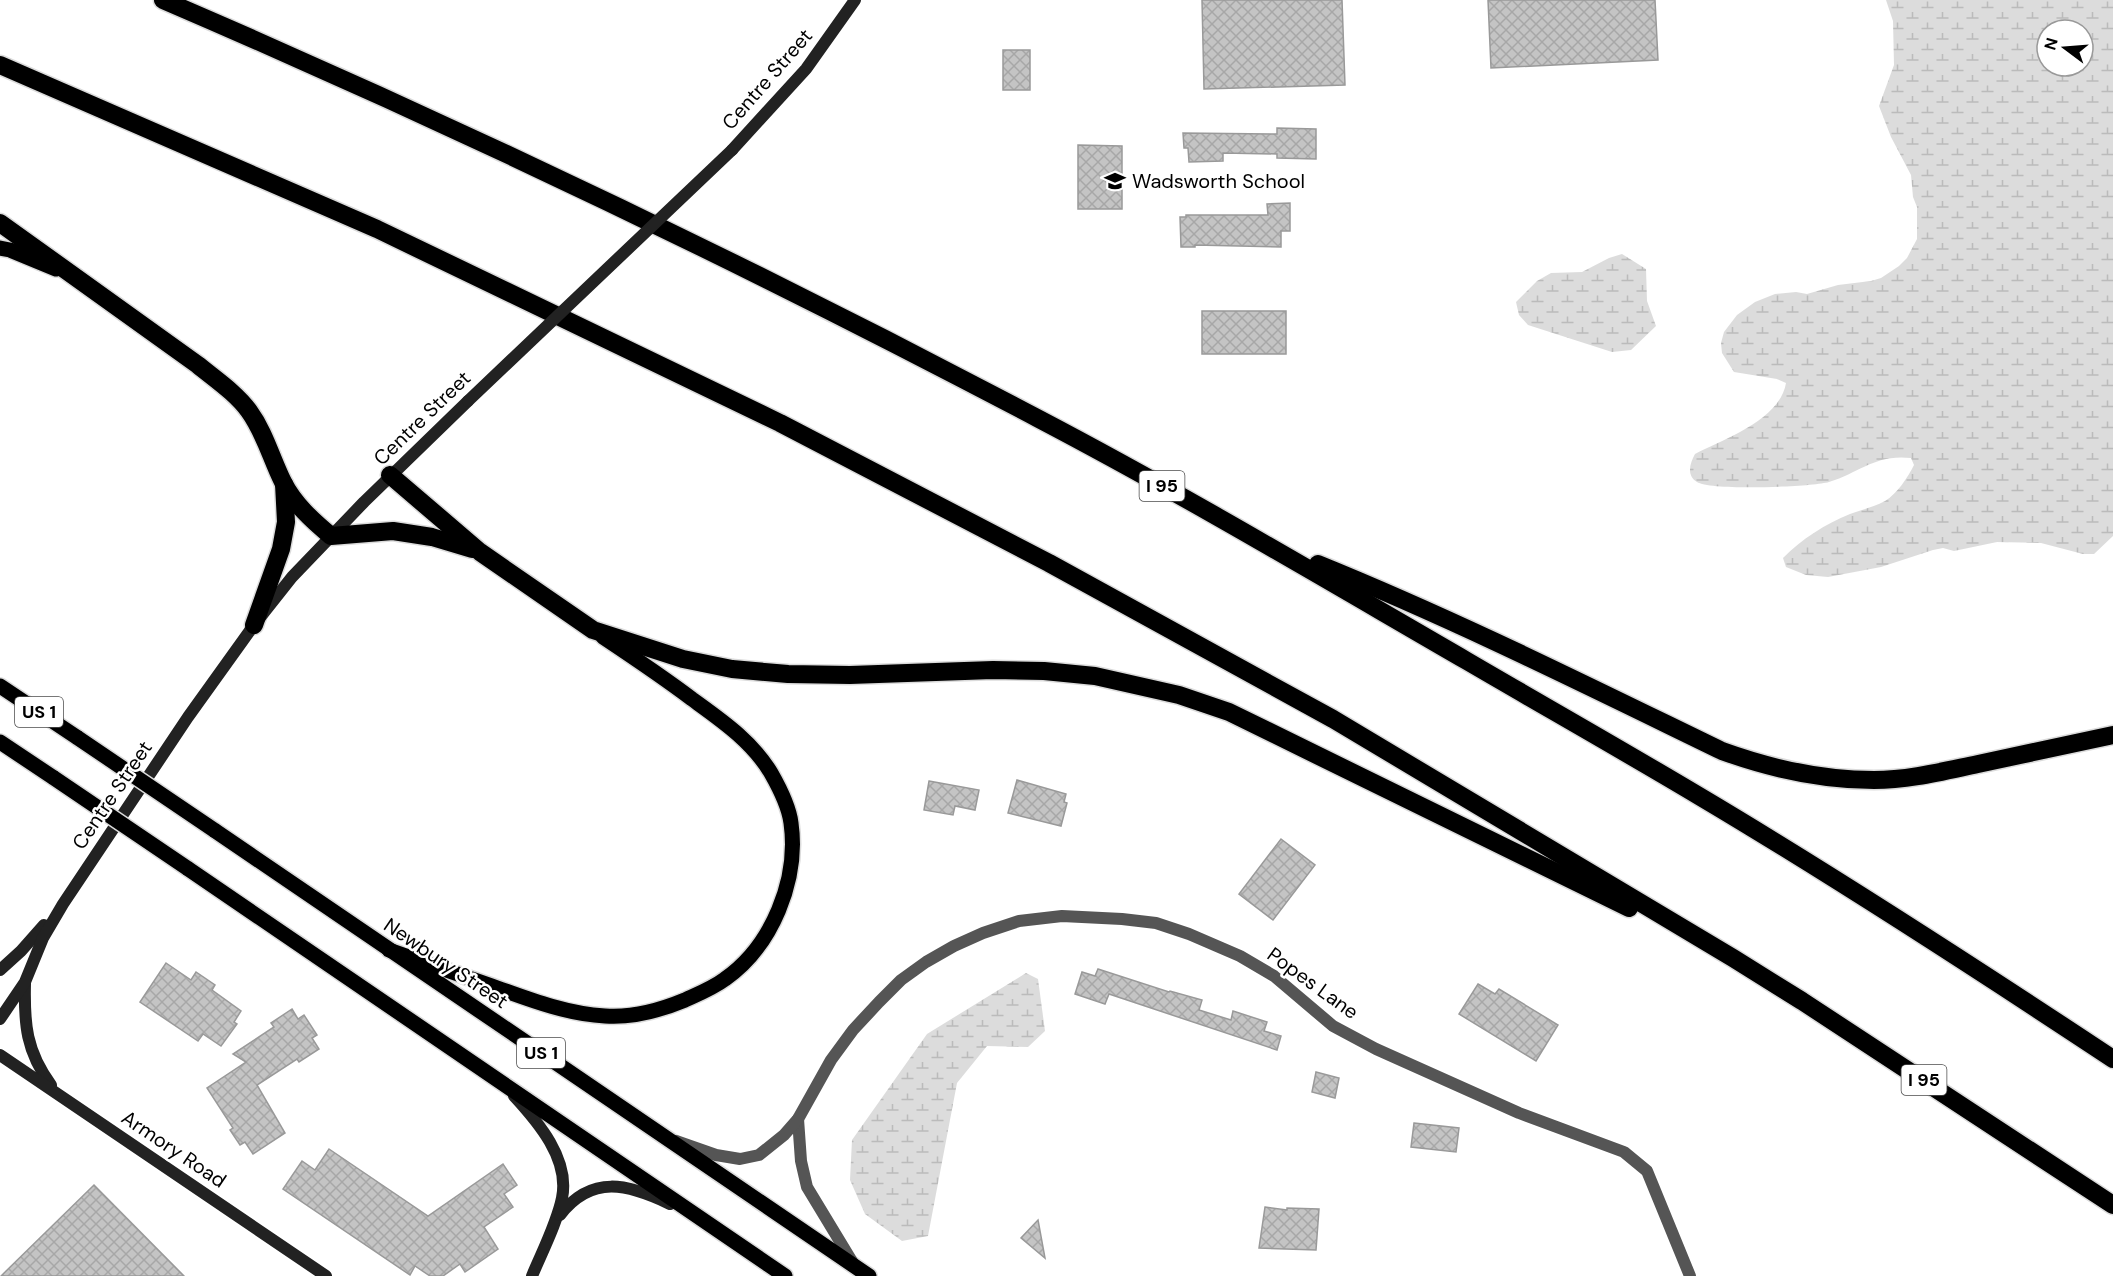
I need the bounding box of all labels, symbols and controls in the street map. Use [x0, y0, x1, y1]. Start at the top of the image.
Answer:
north arrow [2035, 18, 2095, 78]
street label: Centre Street [716, 23, 818, 135]
text: N [2039, 35, 2063, 53]
place label: Wadsworth School [1132, 168, 1305, 194]
school or university icon: Wadsworth School [1103, 169, 1127, 193]
street label: Centre Street [368, 365, 476, 471]
road number: I 95 [1140, 471, 1184, 501]
road number: US 1 [15, 697, 63, 727]
street label: Centre Street [66, 736, 158, 854]
street label: Newbury Street [379, 912, 513, 1014]
street label: Popes Lane [1262, 941, 1364, 1025]
road number: US 1 [517, 1038, 565, 1068]
road number: I 95 [1902, 1065, 1946, 1095]
street label: Armory Road [117, 1104, 231, 1194]

